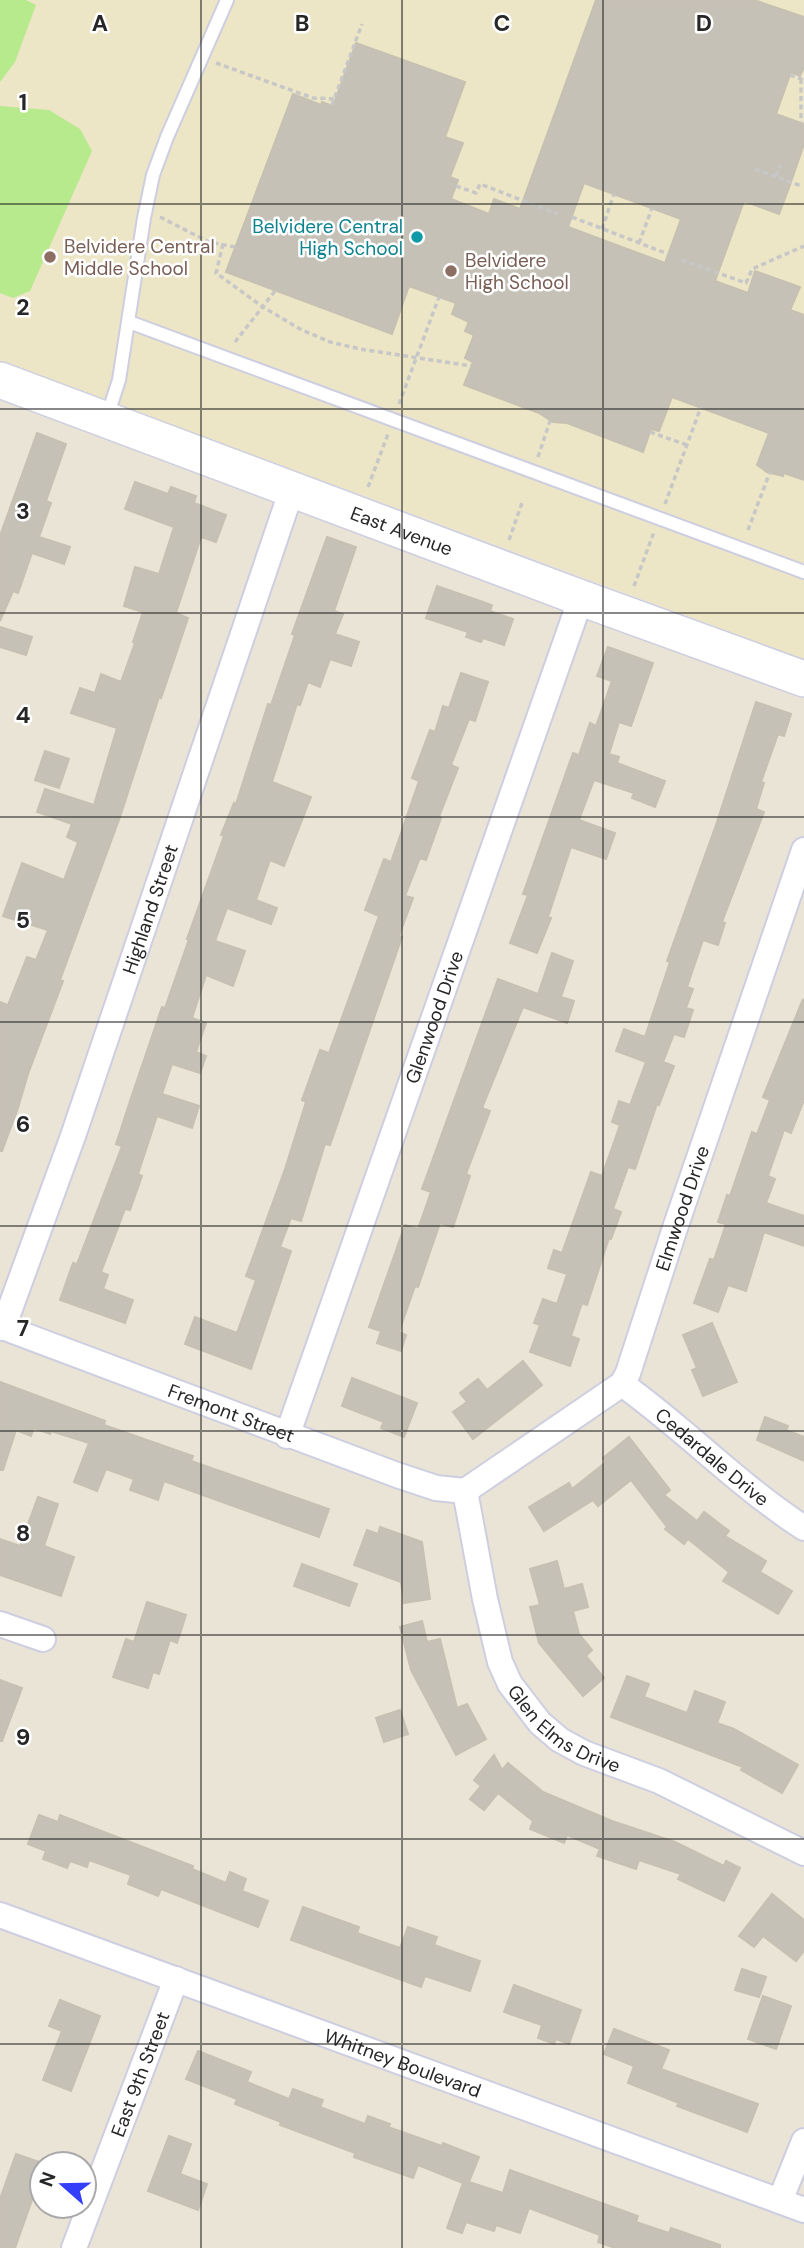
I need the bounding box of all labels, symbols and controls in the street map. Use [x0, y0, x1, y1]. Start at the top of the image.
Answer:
text: A [92, 8, 108, 38]
text: B [295, 8, 309, 38]
text: C [494, 8, 510, 38]
text: D [696, 8, 712, 38]
text: 1 [19, 87, 27, 117]
place label: Belvidere Central High School [252, 214, 403, 261]
marker: Belvidere Central High School [409, 229, 425, 245]
place label: Belvidere Central Middle School [64, 234, 215, 281]
place label: Belvidere High School [465, 248, 569, 295]
marker: Belvidere Central Middle School [42, 249, 58, 265]
marker: Belvidere High School [443, 263, 459, 279]
text: 2 [16, 292, 30, 322]
text: 3 [16, 496, 30, 526]
street label: East Avenue [347, 500, 456, 561]
text: 4 [16, 700, 31, 730]
street label: Highland Street [116, 841, 183, 977]
text: 5 [16, 905, 30, 935]
street label: Glenwood Drive [399, 947, 469, 1087]
text: 6 [16, 1109, 30, 1139]
street label: Elmwood Drive [649, 1142, 715, 1274]
text: 7 [17, 1313, 29, 1343]
street label: Fremont Street [165, 1378, 298, 1448]
street label: Cedardale Drive [650, 1402, 774, 1511]
text: 8 [16, 1518, 30, 1548]
street label: Glen Elms Drive [502, 1679, 624, 1778]
text: 9 [16, 1722, 30, 1752]
street label: East 9th Street [105, 2008, 175, 2140]
street label: Whitney Boulevard [321, 2023, 485, 2103]
north arrow [28, 2150, 98, 2220]
text: N [33, 2169, 62, 2190]

